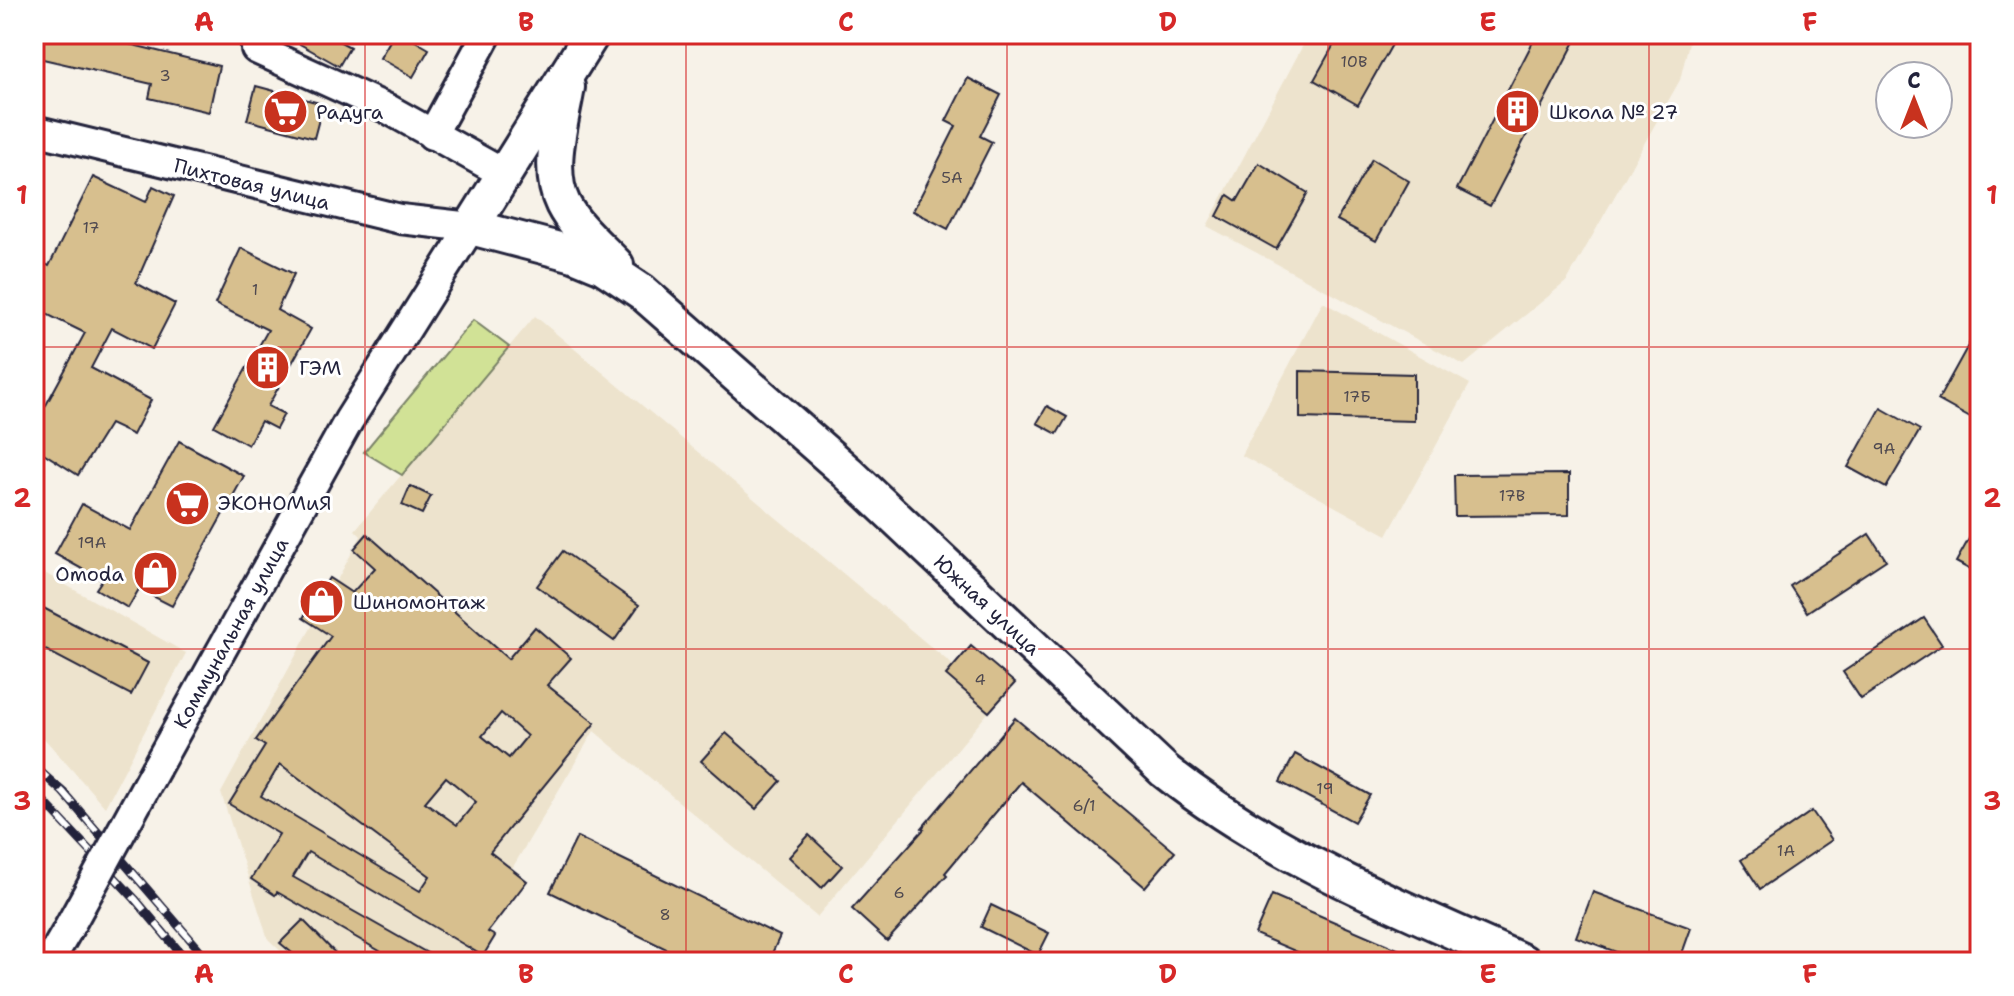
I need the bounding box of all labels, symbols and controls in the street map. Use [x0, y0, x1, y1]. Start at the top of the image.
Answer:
text: A [194, 4, 214, 39]
text: B [518, 4, 534, 39]
text: C [838, 4, 854, 39]
text: D [1159, 4, 1177, 39]
text: E [1479, 4, 1497, 39]
text: F [1802, 4, 1818, 39]
house number: 10В [1341, 51, 1367, 72]
north arrow [1874, 60, 1954, 140]
house number: 3 [159, 65, 171, 86]
text: С [1907, 66, 1921, 95]
supermarket icon: Радуга [261, 88, 309, 136]
building icon: Школа № 27 [1494, 88, 1542, 136]
place label: Радуга [316, 99, 384, 125]
place label: Школа № 27 [1549, 99, 1678, 125]
street label: Пихтовая улица [171, 152, 333, 216]
house number: 5А [941, 167, 963, 188]
text: 1 [16, 177, 28, 212]
text: 1 [1986, 177, 1998, 212]
house number: 17 [82, 217, 100, 238]
house number: 1 [252, 279, 258, 300]
building icon: ГЭМ [244, 344, 292, 392]
place label: ГЭМ [299, 355, 341, 381]
house number: 17Б [1343, 386, 1371, 407]
house number: 9А [1873, 438, 1895, 459]
supermarket icon: ЭКОНОМиЯ [163, 479, 211, 527]
text: 2 [13, 480, 31, 515]
text: 2 [1983, 480, 2001, 515]
house number: 17В [1499, 485, 1525, 506]
place label: ЭКОНОМиЯ [218, 490, 332, 516]
house number: 19А [78, 532, 106, 553]
street label: Коммунальная улица [168, 532, 295, 733]
street label: Южная улица [928, 549, 1046, 661]
shop icon: Omoda [131, 550, 179, 598]
place label: Omoda [55, 561, 125, 587]
shop icon: Шиномонтаж [298, 578, 346, 626]
place label: Шиномонтаж [353, 589, 485, 615]
house number: 4 [974, 669, 986, 690]
house number: 19 [1316, 778, 1334, 799]
text: 3 [13, 783, 31, 818]
text: 3 [1983, 783, 2001, 818]
house number: 6/1 [1072, 795, 1096, 816]
house number: 1А [1777, 840, 1795, 861]
house number: 6 [893, 882, 905, 903]
house number: 8 [659, 904, 671, 925]
text: A [194, 956, 214, 991]
text: B [518, 956, 534, 991]
text: C [838, 956, 854, 991]
text: D [1159, 956, 1177, 991]
text: E [1479, 956, 1497, 991]
text: F [1802, 956, 1818, 991]

